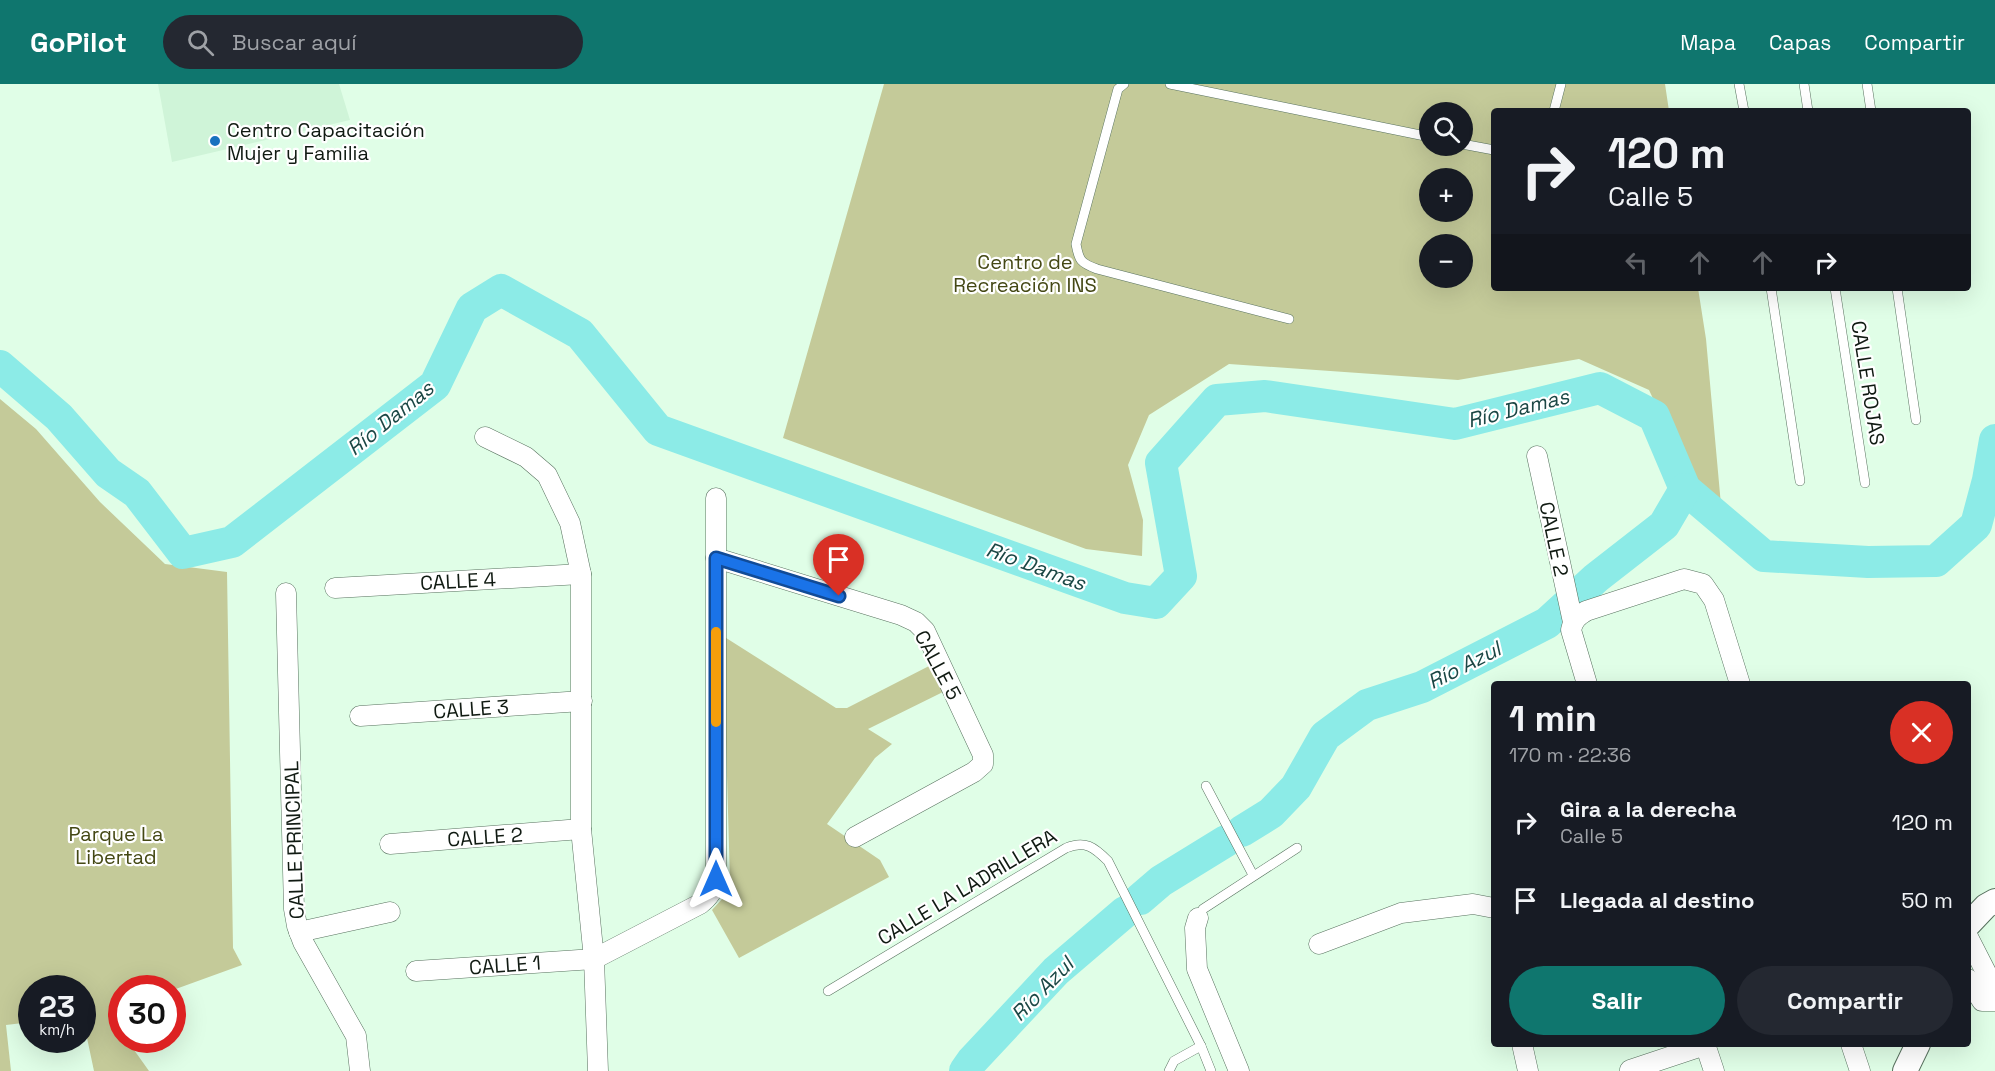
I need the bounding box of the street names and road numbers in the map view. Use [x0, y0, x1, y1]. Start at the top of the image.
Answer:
street label: CALLE ROJAS [1845, 319, 1891, 447]
street label: CALLE 2 [1533, 499, 1575, 579]
street label: CALLE 4 [419, 566, 497, 596]
street label: CALLE 5 [909, 626, 967, 704]
street label: CALLE 3 [432, 693, 510, 725]
street label: CALLE PRINCIPAL [278, 760, 310, 920]
street label: CALLE 2 [446, 821, 524, 853]
street label: CALLE LA LADRILLERA [873, 823, 1062, 951]
street label: CALLE 1 [468, 950, 542, 980]

